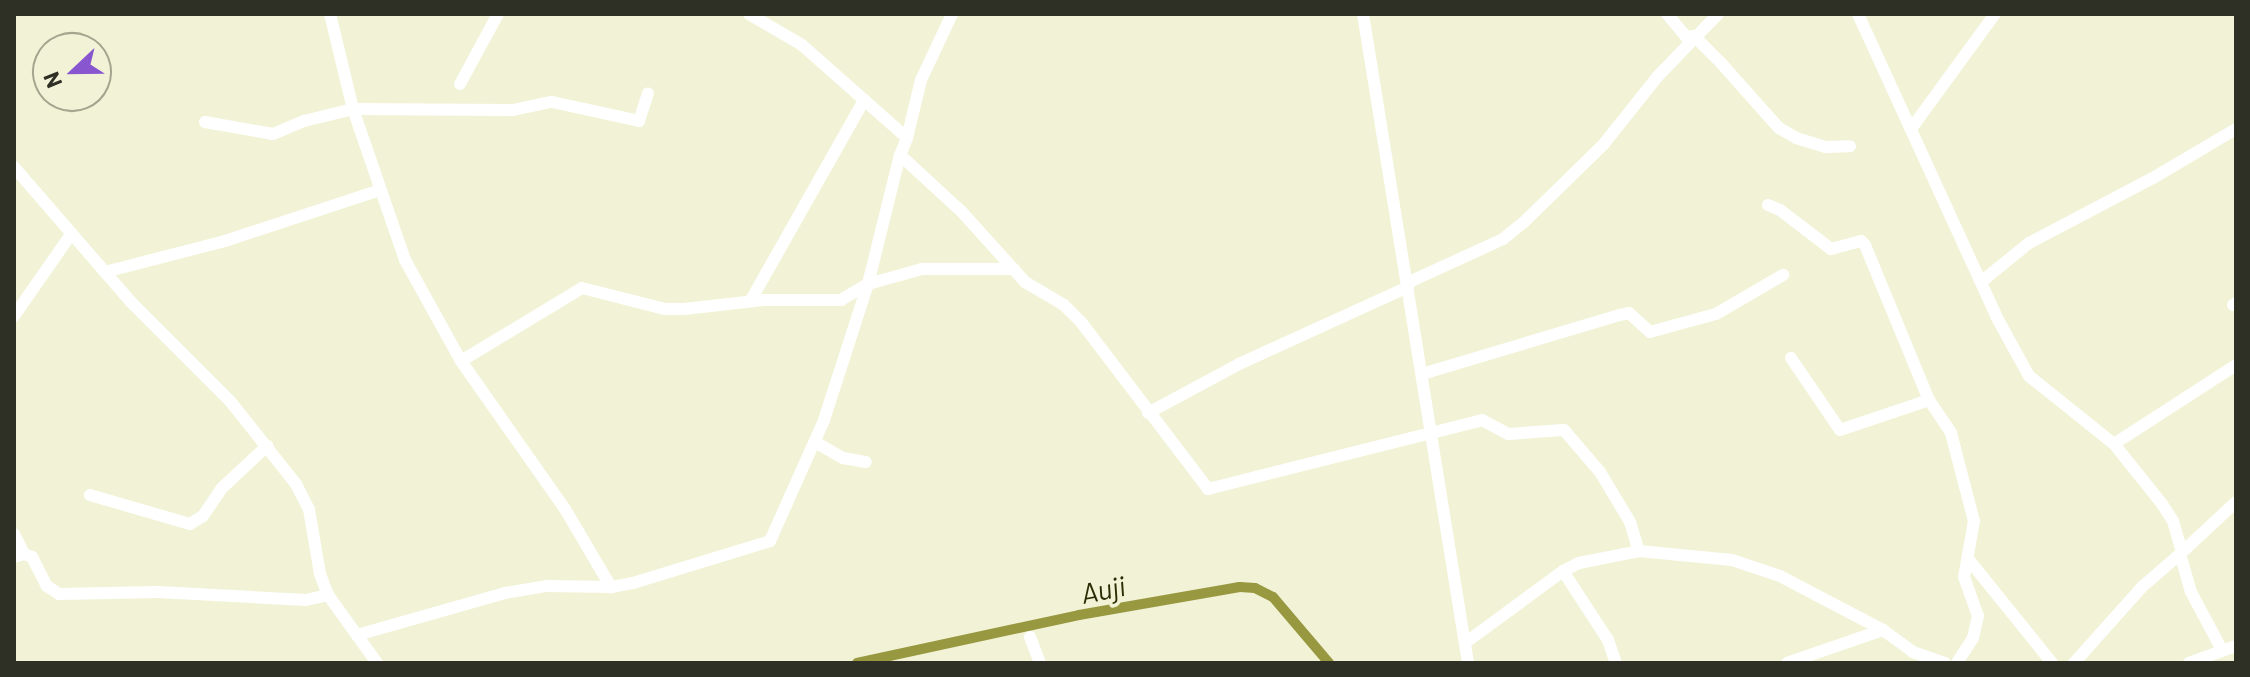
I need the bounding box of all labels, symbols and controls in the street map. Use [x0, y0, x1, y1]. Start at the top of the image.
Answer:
north arrow [32, 32, 112, 112]
text: N [37, 69, 66, 92]
water label: Auji [1078, 568, 1128, 610]

